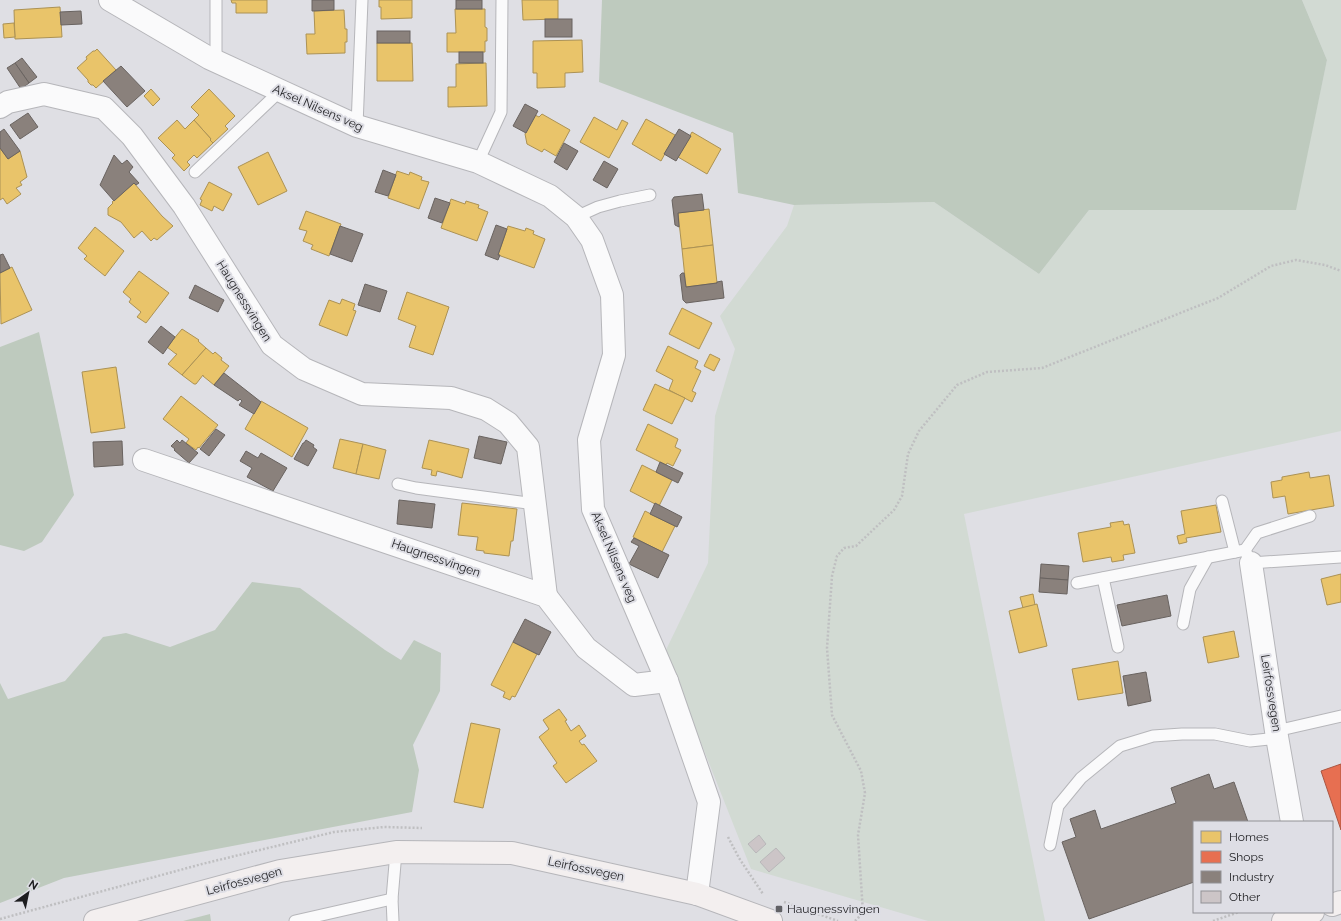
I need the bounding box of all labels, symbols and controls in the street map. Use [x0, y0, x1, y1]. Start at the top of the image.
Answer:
street label: Aksel Nilsens veg [271, 82, 365, 134]
street label: Haugnessvingen [213, 258, 275, 344]
street label: Aksel Nilsens veg [589, 509, 639, 605]
street label: Haugnessvingen [390, 536, 482, 580]
street label: Leirfossvegen [1258, 653, 1284, 733]
legend [1193, 821, 1333, 913]
text: Homes [1229, 830, 1269, 844]
text: Shops [1229, 850, 1264, 864]
street label: Leirfossvegen [546, 854, 626, 884]
street label: Leirfossvegen [205, 864, 283, 898]
text: Industry [1229, 870, 1275, 884]
north arrow [8, 873, 48, 913]
text: N [26, 877, 40, 893]
text: Other [1229, 890, 1261, 904]
place label: Haugnessvingen [787, 902, 880, 916]
marker: Haugnessvingen [774, 904, 784, 914]

